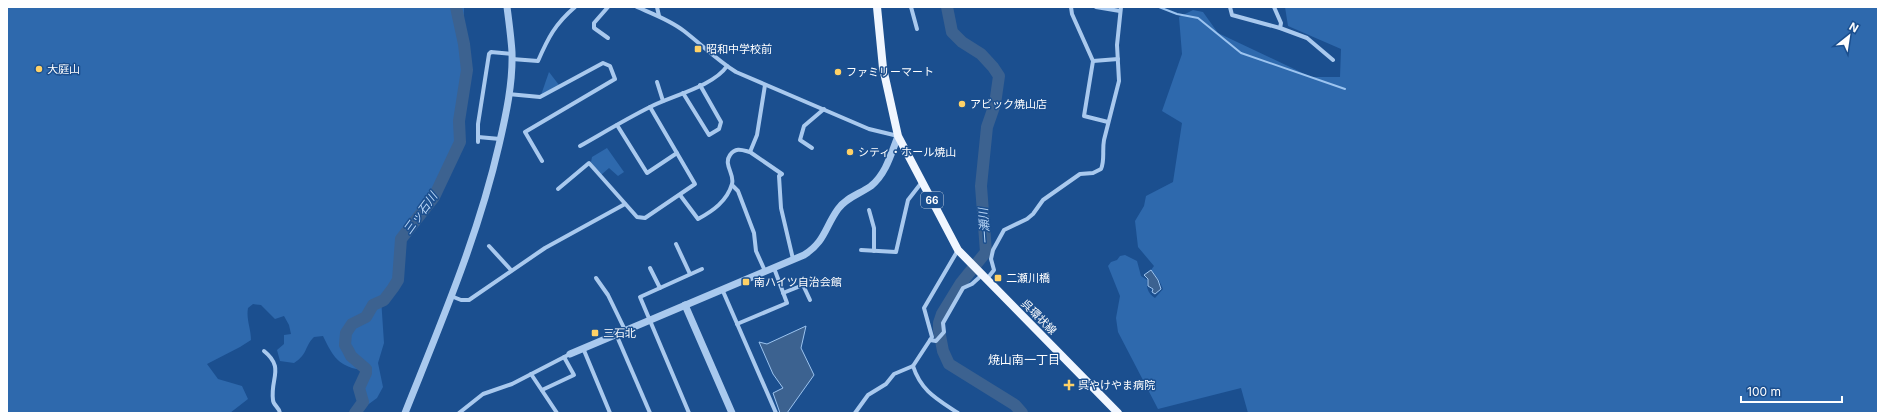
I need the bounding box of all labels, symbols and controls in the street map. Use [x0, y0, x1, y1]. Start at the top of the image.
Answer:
north arrow [1829, 16, 1869, 56]
text: N [1847, 19, 1861, 35]
place label: 昭和中学校前 [706, 42, 772, 56]
marker: 昭和中学校前 [693, 44, 703, 54]
place label: 大庭山 [47, 62, 80, 76]
marker: 大庭山 [34, 64, 44, 74]
place label: ファミリーマート [846, 65, 934, 79]
marker: ファミリーマート [833, 67, 843, 77]
place label: アビック焼山店 [970, 97, 1047, 111]
marker: アビック焼山店 [957, 99, 967, 109]
place label: シティ・ホール焼山 [858, 145, 956, 159]
marker: シティ・ホール焼山 [845, 147, 855, 157]
water label: 三ッ石川 [400, 188, 441, 237]
road number: 66 [921, 192, 943, 208]
water label: 一瀬川 [975, 206, 993, 244]
place label: 二瀬川橋 [1006, 271, 1050, 285]
marker: 二瀬川橋 [993, 273, 1003, 283]
place label: 南ハイツ自治会館 [754, 275, 842, 289]
marker: 南ハイツ自治会館 [741, 277, 751, 287]
street label: 呉環状線 [1018, 296, 1060, 338]
place label: 三石北 [603, 326, 636, 340]
marker: 三石北 [590, 328, 600, 338]
district label: 焼山南一丁目 [988, 352, 1060, 367]
place label: 呉やけやま病院 [1078, 378, 1155, 392]
scale bar [1741, 378, 1842, 404]
marker: 呉やけやま病院 [1063, 379, 1075, 391]
text: 100 m [1747, 384, 1781, 399]

